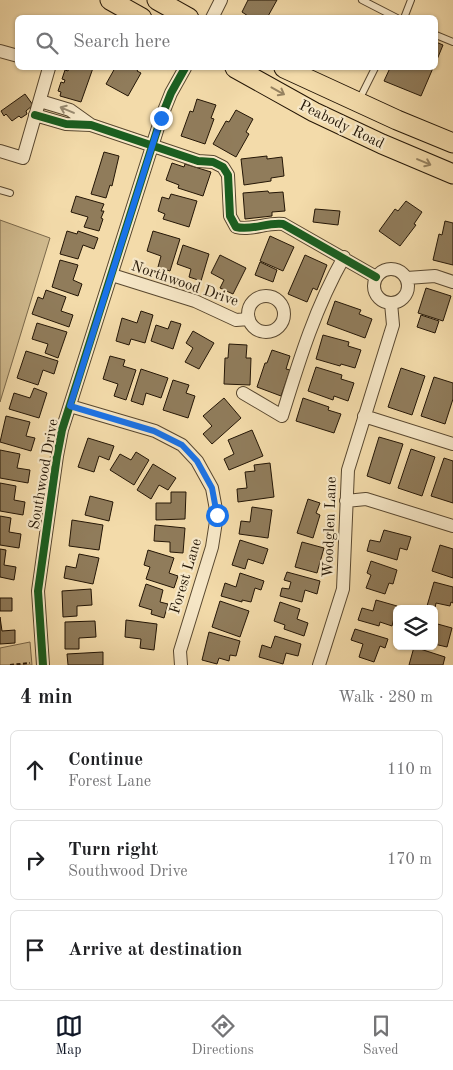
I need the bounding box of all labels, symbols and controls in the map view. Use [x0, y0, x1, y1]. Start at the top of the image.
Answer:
search box [15, 15, 438, 70]
icon: search [33, 29, 61, 57]
text: Search here [73, 33, 170, 52]
one-way arrow [270, 87, 284, 97]
street label: Peabody Road [297, 98, 386, 152]
one-way arrow [60, 104, 75, 114]
route end [150, 107, 173, 130]
one-way arrow [416, 157, 431, 167]
street label: Northwood Drive [129, 259, 240, 310]
street label: Southwood Drive [27, 418, 62, 531]
street label: Woodglen Lane [321, 476, 340, 578]
route start [206, 504, 229, 527]
street label: Forest Lane [168, 537, 205, 616]
map controls [393, 605, 438, 650]
button: layers [393, 605, 438, 650]
text: 4 min [20, 687, 73, 708]
text: Walk · 280 m [338, 690, 433, 706]
text: Continue [68, 751, 143, 770]
icon: ahead [21, 756, 49, 784]
text: 110 m [387, 762, 432, 778]
text: Forest Lane [68, 774, 151, 790]
text: Turn right [68, 841, 158, 860]
icon: right [21, 846, 49, 874]
text: 170 m [387, 852, 432, 868]
text: Southwood Drive [68, 864, 188, 880]
icon: arrive [21, 936, 49, 964]
text: Arrive at destination [68, 941, 242, 960]
tab: Map [55, 1012, 83, 1059]
tab: Directions [192, 1012, 254, 1059]
tab: Saved [363, 1012, 398, 1059]

